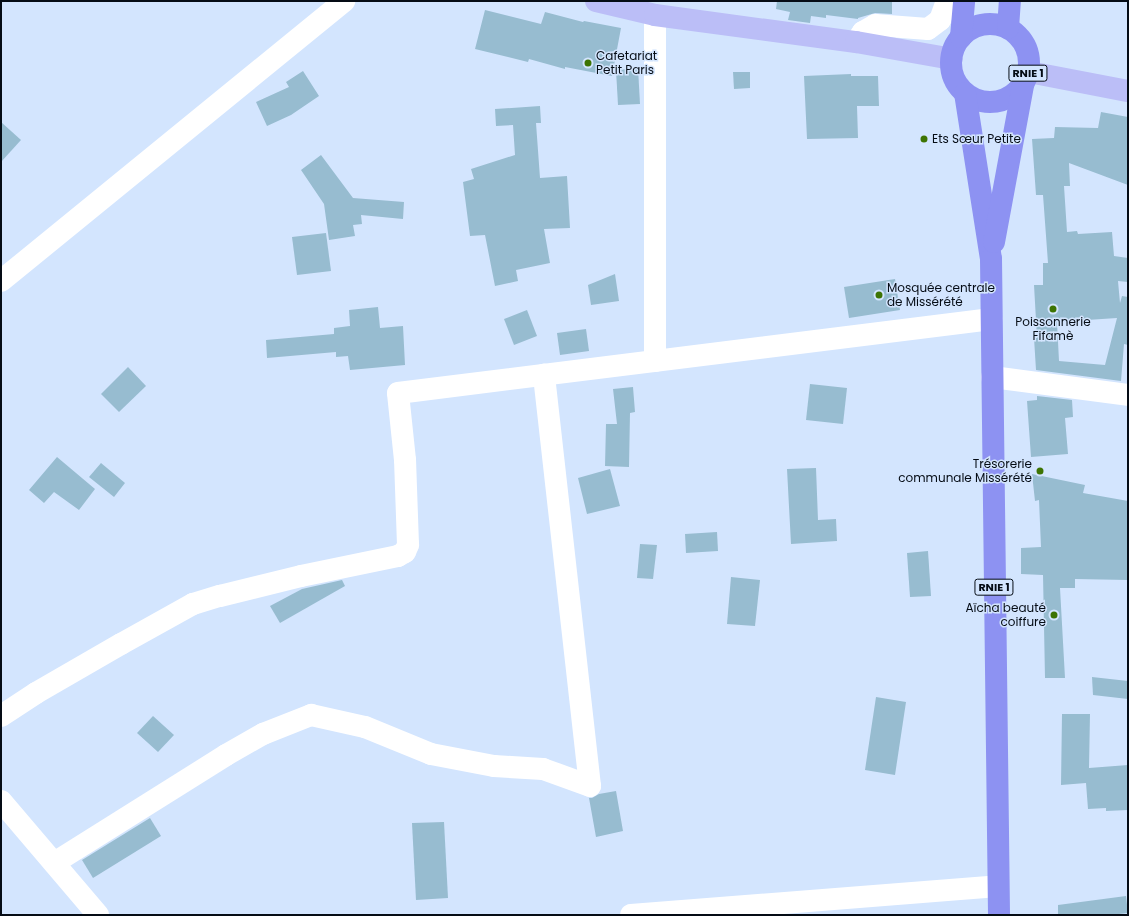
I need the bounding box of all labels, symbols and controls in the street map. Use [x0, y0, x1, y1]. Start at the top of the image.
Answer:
place label: Cafetariat Petit Paris [596, 49, 657, 77]
marker: Cafetariat Petit Paris [583, 58, 593, 68]
road number: RNIE 1 [1008, 64, 1048, 82]
place label: Ets Sœur Petite [932, 132, 1021, 146]
marker: Ets Sœur Petite [919, 134, 929, 144]
place label: Mosquée centrale de Missérété [887, 281, 995, 309]
marker: Mosquée centrale de Missérété [874, 290, 884, 300]
marker: Poissonnerie Fifamè [1048, 304, 1058, 314]
place label: Poissonnerie Fifamè [1015, 315, 1091, 343]
place label: Trésorerie communale Missérété [898, 457, 1032, 485]
marker: Trésorerie communale Missérété [1035, 466, 1045, 476]
road number: RNIE 1 [974, 578, 1014, 596]
place label: Aïcha beauté coiffure [966, 601, 1046, 629]
marker: Aïcha beauté coiffure [1049, 610, 1059, 620]

